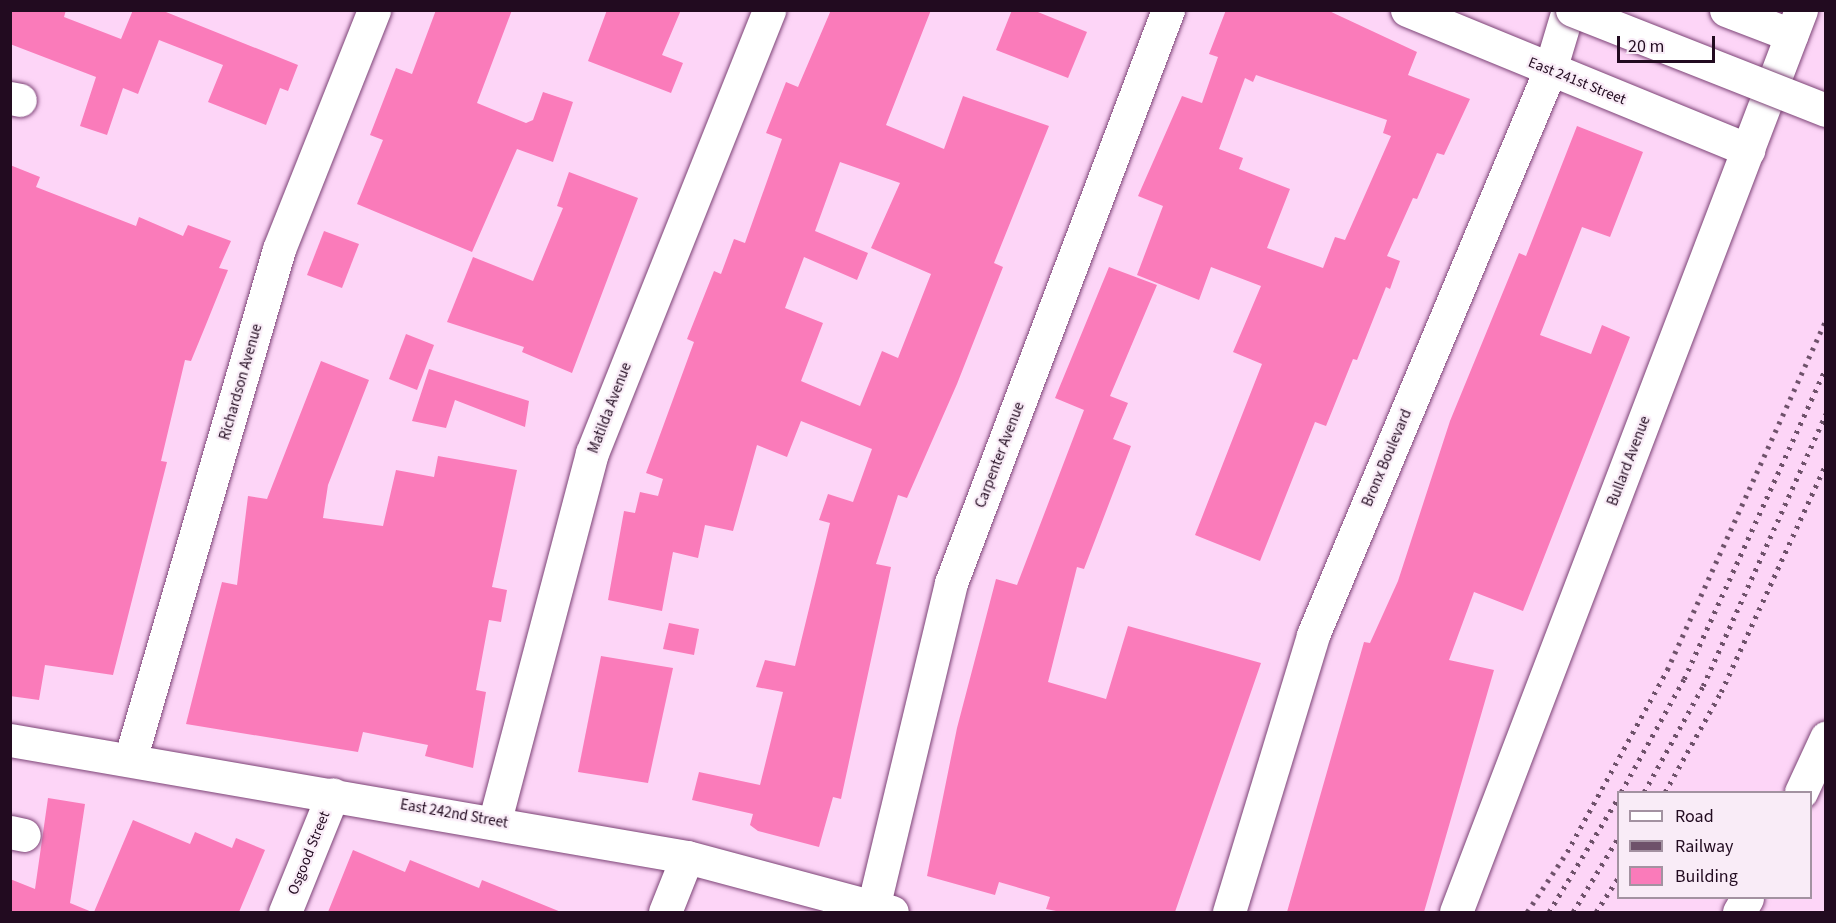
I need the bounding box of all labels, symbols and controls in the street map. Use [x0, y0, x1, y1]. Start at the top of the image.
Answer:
scale bar [1620, 24, 1718, 62]
text: 20 m [1628, 34, 1664, 59]
street label: East 241st Street [1526, 53, 1628, 109]
street label: Richardson Avenue [216, 322, 266, 442]
street label: Matilda Avenue [584, 360, 636, 456]
street label: Carpenter Avenue [972, 399, 1028, 511]
street label: Bronx Boulevard [1358, 407, 1416, 509]
street label: Bullard Avenue [1604, 414, 1654, 508]
legend [1617, 791, 1812, 899]
street label: East 242nd Street [399, 796, 509, 832]
text: Road [1675, 804, 1714, 829]
street label: Osgood Street [284, 808, 334, 898]
text: Railway [1675, 834, 1734, 859]
text: Building [1675, 864, 1738, 889]

